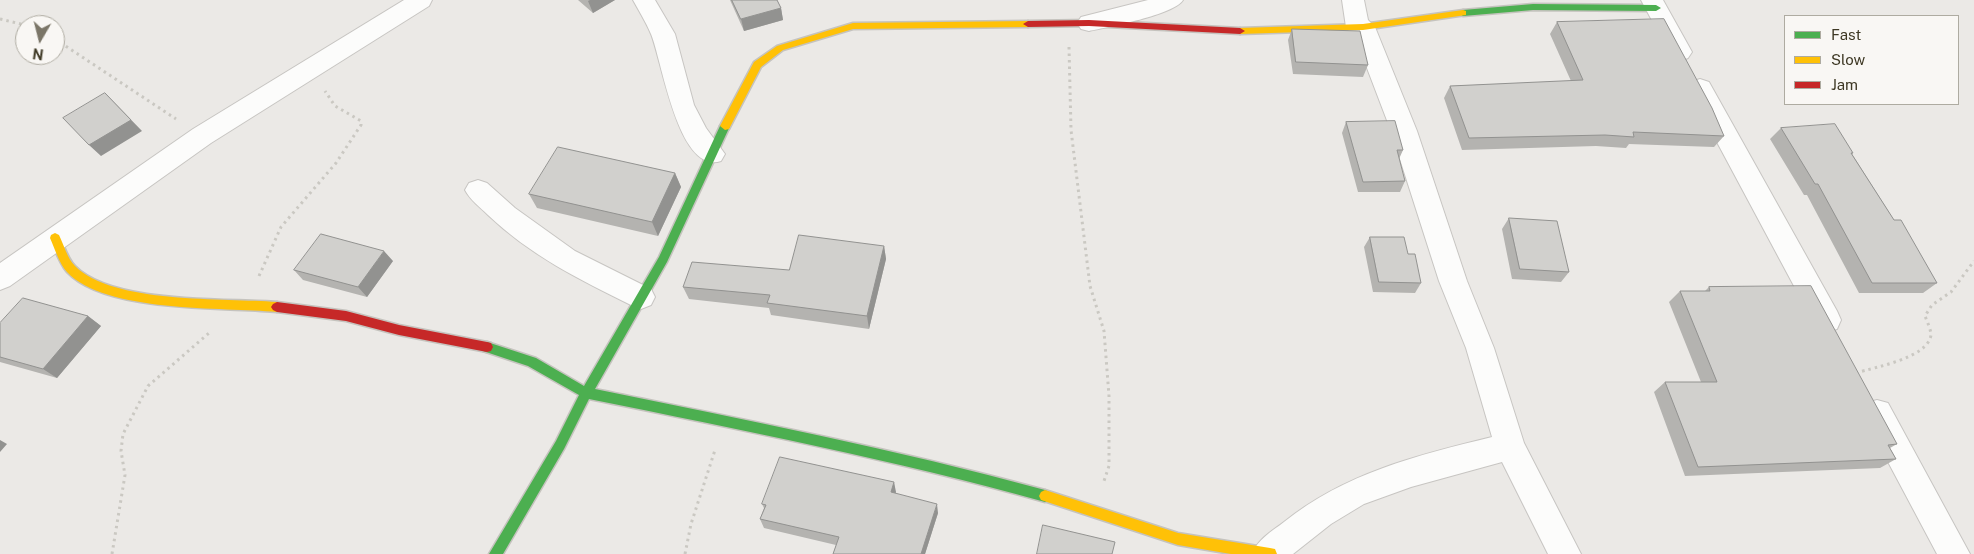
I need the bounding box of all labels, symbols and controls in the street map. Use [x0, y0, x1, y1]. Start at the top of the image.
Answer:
north arrow [15, 15, 65, 65]
legend [1784, 15, 1959, 105]
text: Fast [1831, 26, 1861, 43]
text: N [32, 45, 45, 63]
text: Slow [1831, 51, 1865, 68]
text: Jam [1831, 76, 1858, 93]

